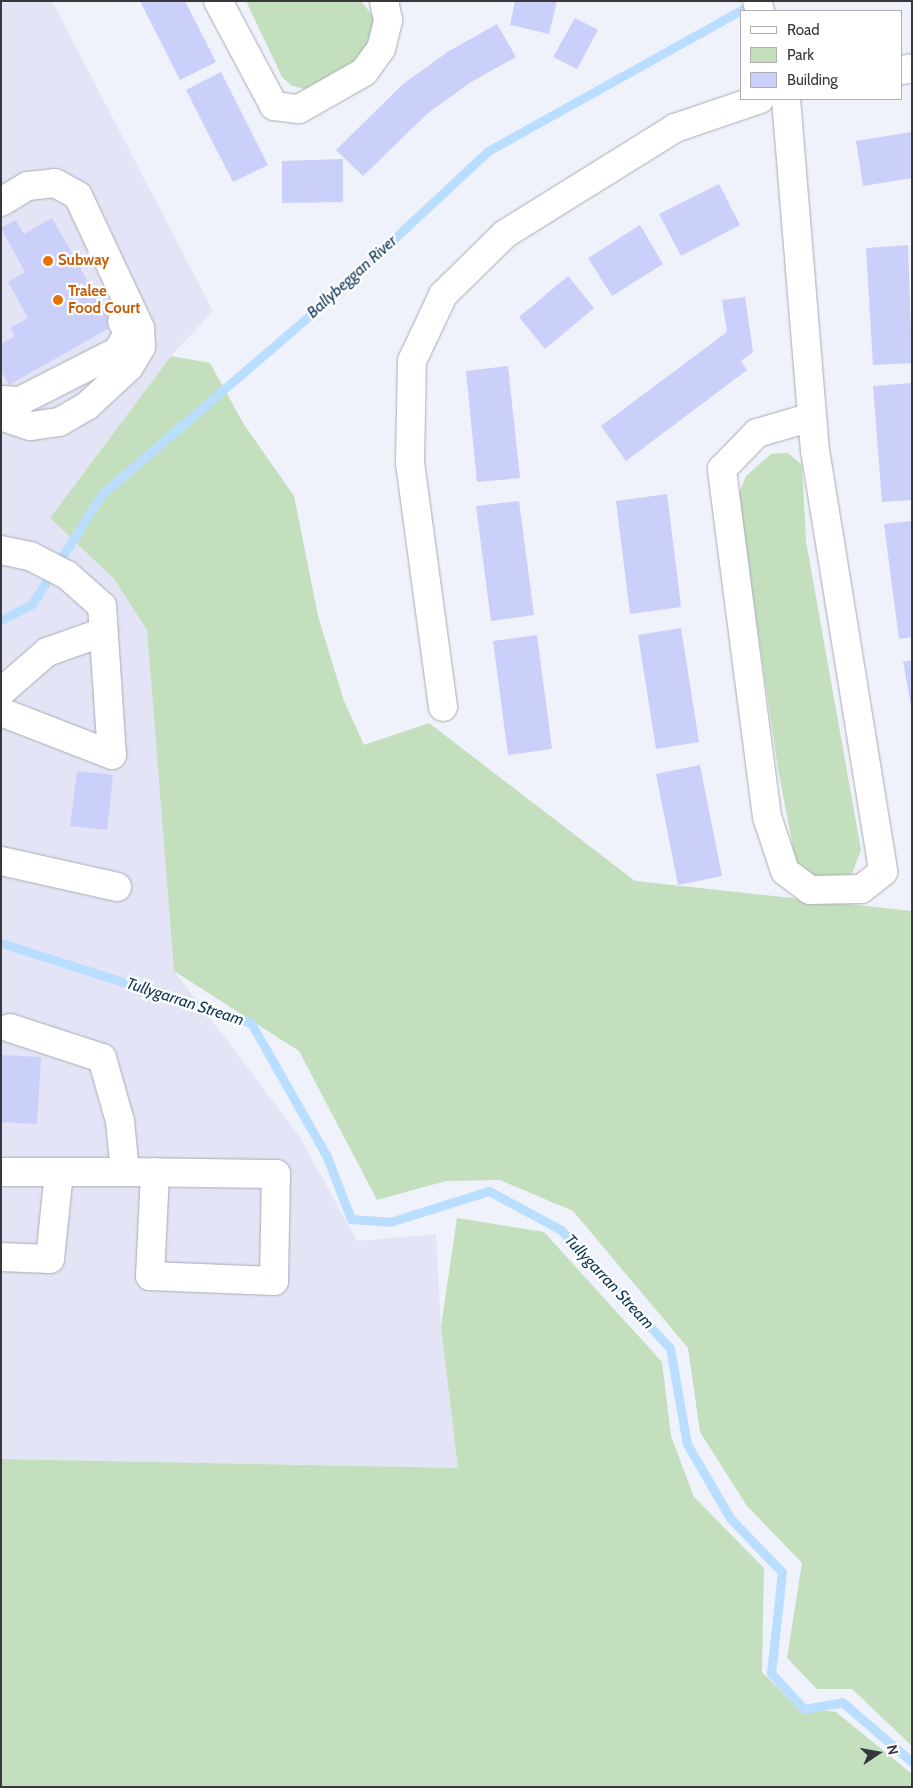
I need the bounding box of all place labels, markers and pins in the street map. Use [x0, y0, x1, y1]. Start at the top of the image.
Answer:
place label: Subway [58, 252, 109, 270]
marker: Subway [42, 255, 54, 267]
place label: Tralee Food Court [68, 282, 140, 317]
marker: Tralee Food Court [52, 294, 64, 306]

